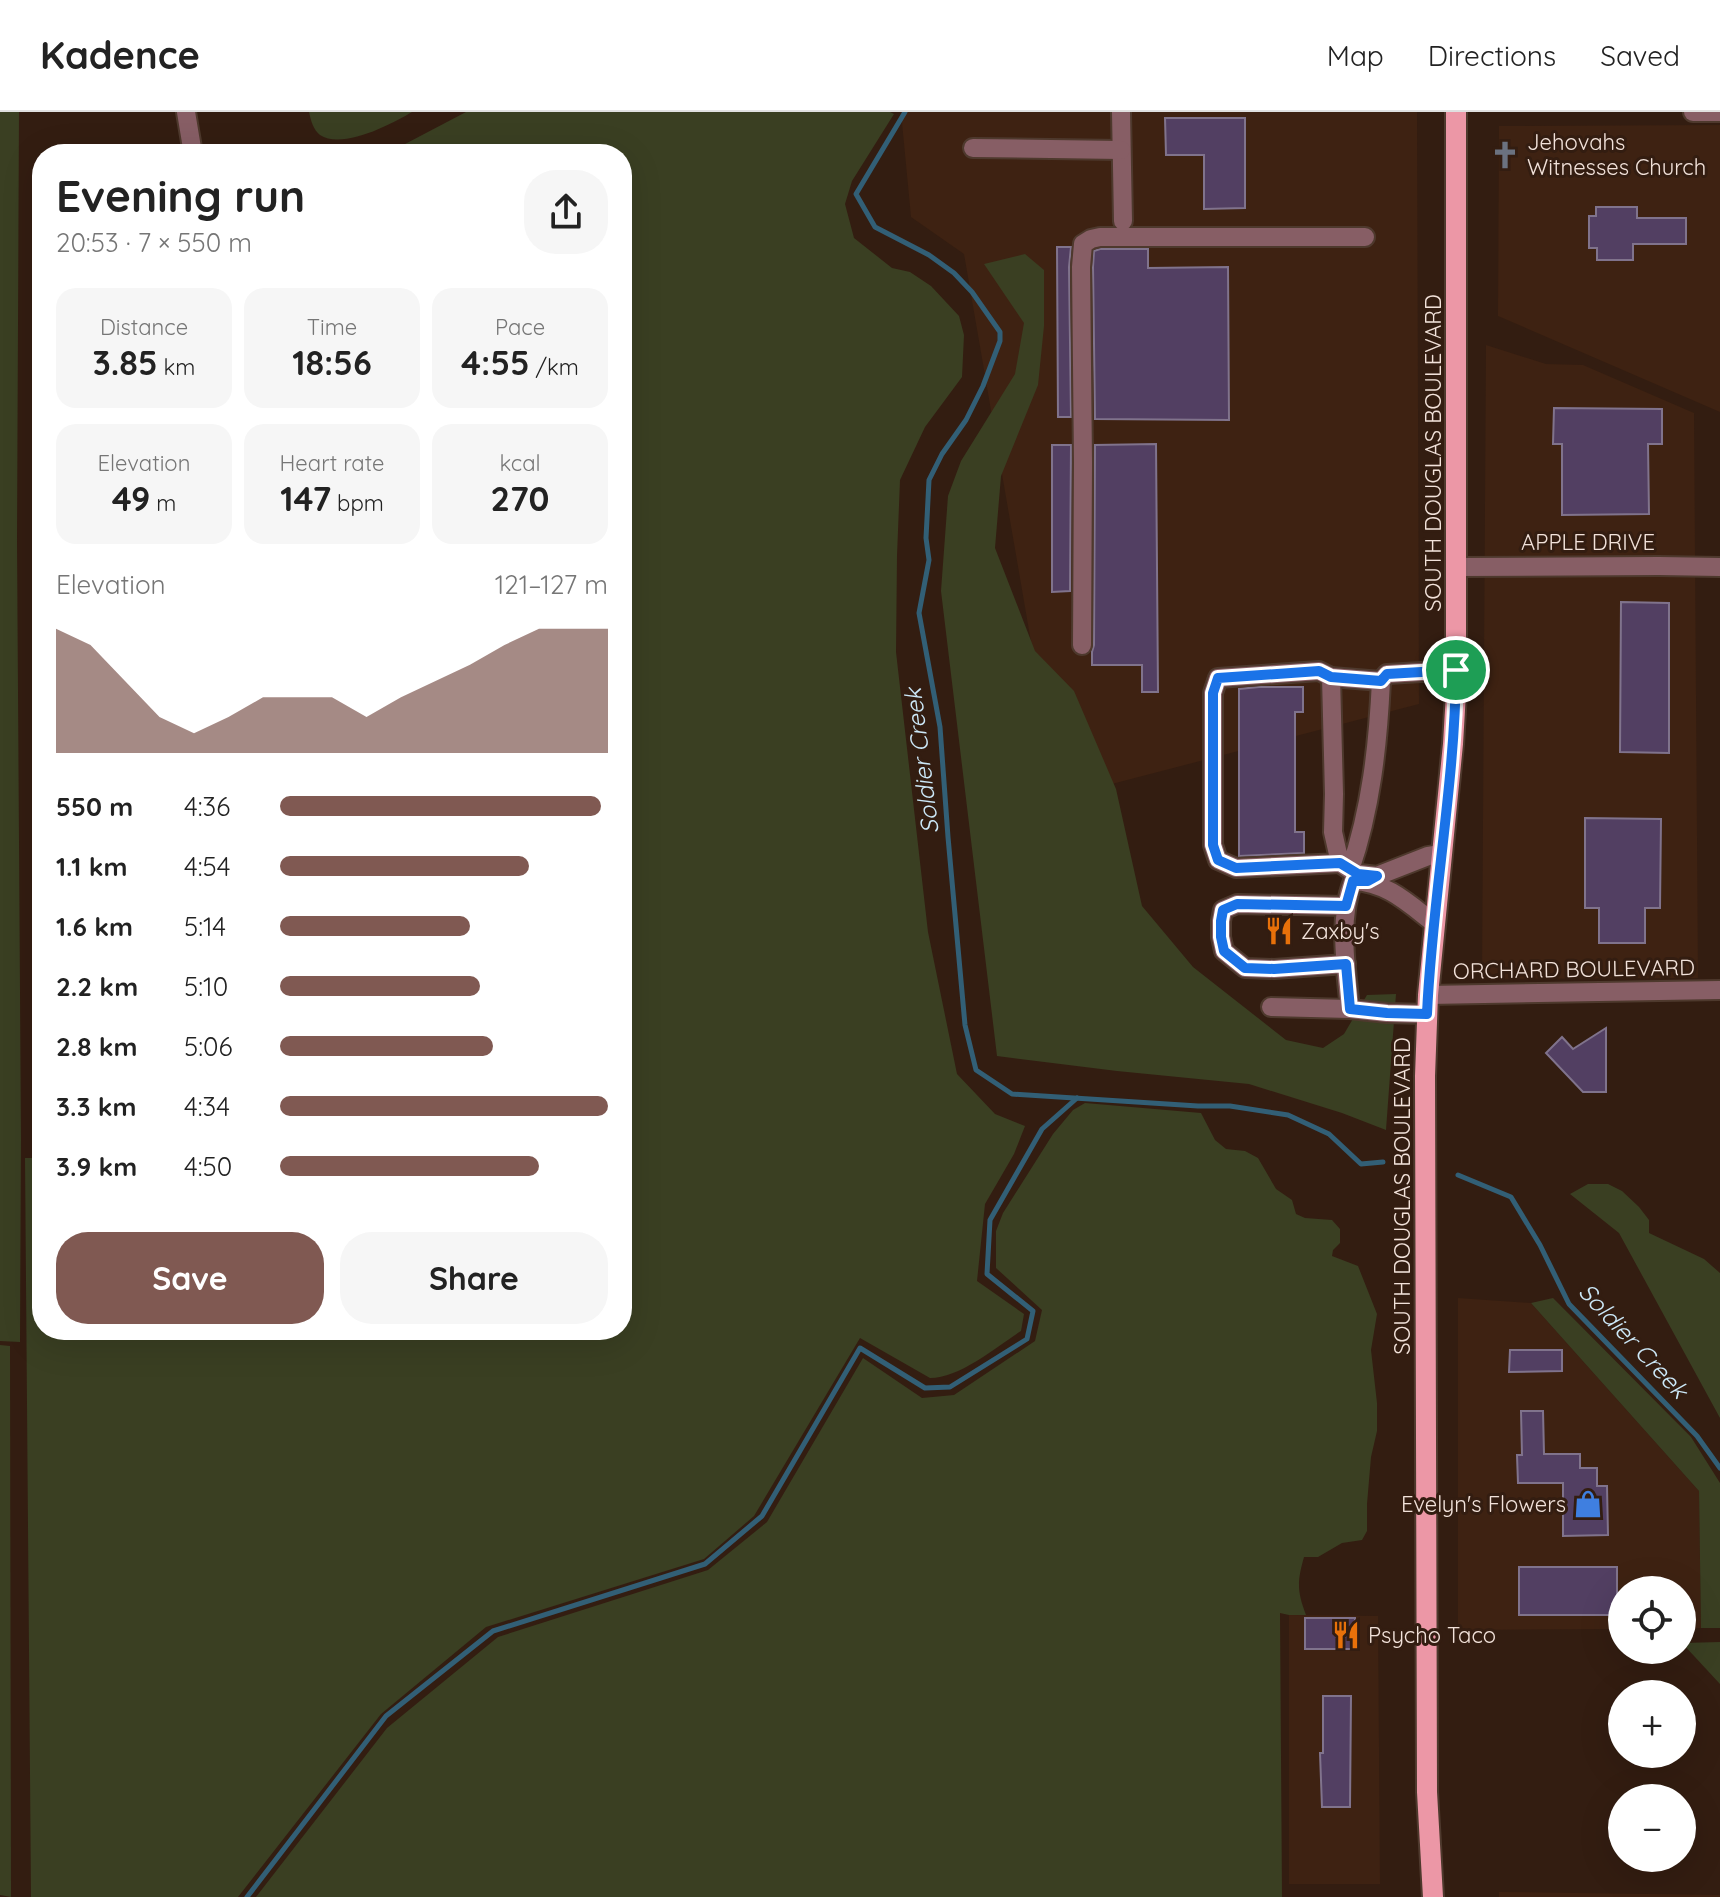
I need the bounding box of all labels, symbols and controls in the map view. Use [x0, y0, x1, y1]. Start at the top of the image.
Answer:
text: Kadence [40, 31, 200, 79]
text: Map [1327, 38, 1384, 73]
text: Directions [1428, 38, 1556, 73]
text: Saved [1600, 38, 1680, 73]
place label: Jehovahs Witnesses Church [1527, 128, 1706, 181]
church icon: Jehovahs Witnesses Church [1490, 140, 1520, 170]
text: Evening run [56, 168, 305, 223]
button: share [524, 170, 608, 254]
text: 20:53 · 7 × 550 m [56, 226, 252, 259]
street label: SOUTH DOUGLAS BOULEVARD [1419, 294, 1447, 612]
text: Distance [100, 313, 188, 341]
text: Time [307, 313, 357, 341]
text: Pace [495, 313, 545, 341]
text: 3.85 [93, 341, 158, 384]
text: 18:56 [292, 341, 372, 384]
text: 4:55 [461, 341, 530, 384]
text: km [158, 353, 195, 381]
text: /km [530, 353, 579, 381]
text: Elevation [98, 449, 190, 477]
text: Heart rate [280, 449, 384, 477]
text: kcal [499, 449, 541, 477]
text: 49 [112, 477, 150, 520]
text: 147 [280, 477, 331, 520]
text: 270 [491, 477, 549, 520]
text: m [150, 489, 176, 517]
text: bpm [331, 489, 384, 517]
street label: APPLE DRIVE [1521, 528, 1655, 556]
text: Elevation [56, 568, 166, 601]
text: 121–127 m [495, 568, 608, 601]
pin [1422, 636, 1490, 704]
icon: arrive [1434, 648, 1478, 692]
water label: Soldier Creek [897, 684, 945, 836]
text: 550 m [56, 790, 133, 823]
text: 4:36 [184, 790, 230, 823]
text: 1.1 km [56, 850, 127, 883]
text: 4:54 [184, 850, 230, 883]
text: 1.6 km [56, 910, 133, 943]
text: 5:14 [184, 910, 226, 943]
restaurant icon: Zaxby's [1264, 916, 1294, 946]
place label: Zaxby's [1301, 917, 1380, 945]
street label: ORCHARD BOULEVARD [1453, 953, 1695, 985]
text: 2.2 km [56, 970, 138, 1003]
text: 5:10 [184, 970, 228, 1003]
text: 2.8 km [56, 1030, 138, 1063]
text: 5:06 [184, 1030, 233, 1063]
street label: SOUTH DOUGLAS BOULEVARD [1388, 1037, 1416, 1355]
text: 3.3 km [56, 1090, 136, 1123]
text: 4:34 [184, 1090, 230, 1123]
text: 3.9 km [56, 1150, 137, 1183]
text: 4:50 [184, 1150, 232, 1183]
button: Save [56, 1232, 324, 1324]
button: Share [340, 1232, 608, 1324]
water label: Soldier Creek [1573, 1276, 1696, 1406]
shop icon: Evelyn's Flowers [1573, 1489, 1603, 1519]
place label: Evelyn's Flowers [1401, 1490, 1566, 1518]
map controls [1608, 1576, 1696, 1872]
button: locate [1608, 1576, 1696, 1664]
restaurant icon: Psycho Taco [1331, 1620, 1361, 1650]
place label: Psycho Taco [1368, 1621, 1496, 1649]
button: + [1608, 1680, 1696, 1768]
button: − [1608, 1784, 1696, 1872]

